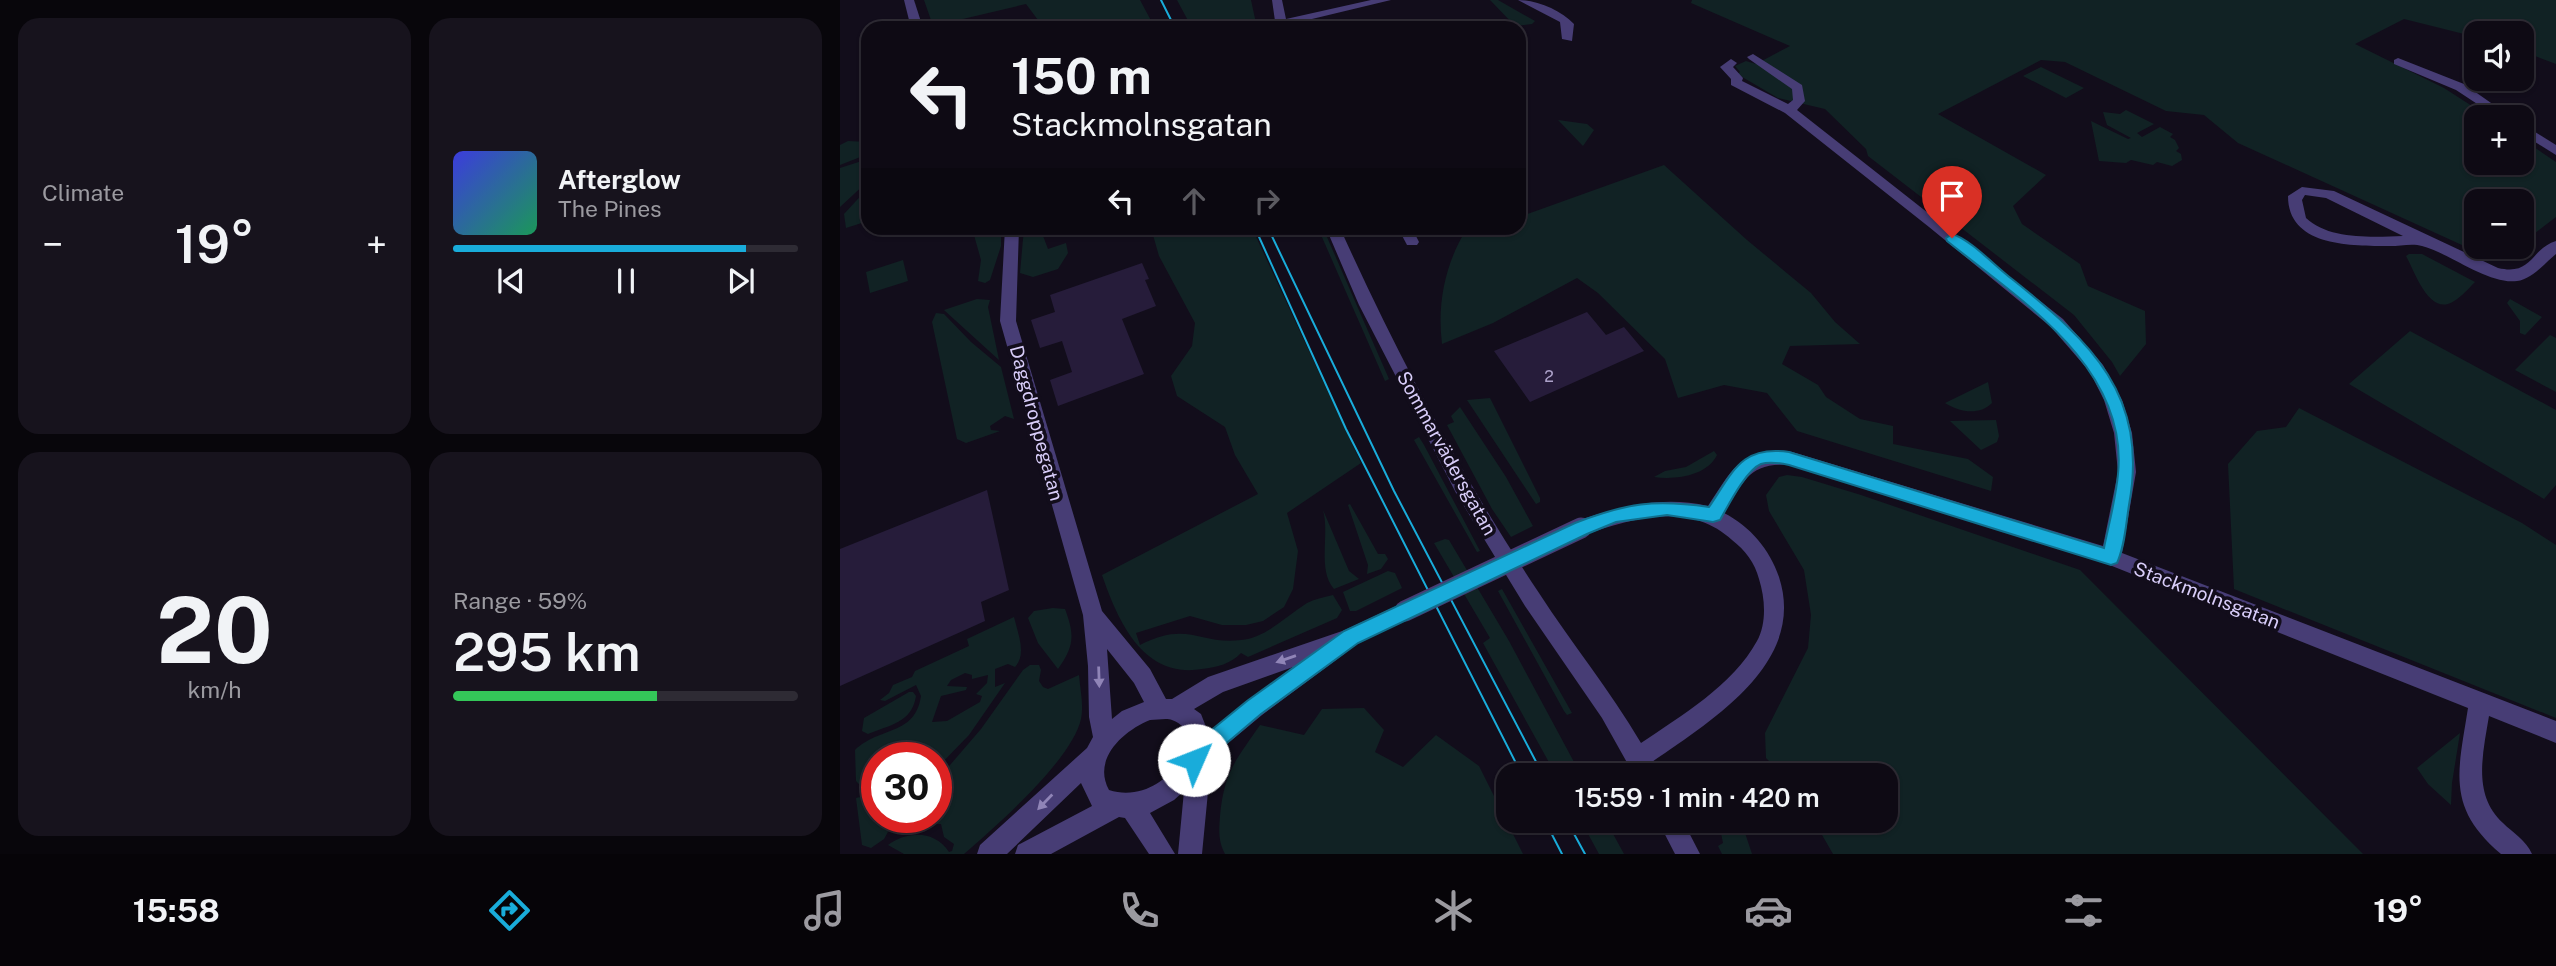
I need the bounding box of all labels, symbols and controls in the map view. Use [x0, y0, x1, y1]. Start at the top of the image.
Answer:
map controls [2464, 21, 2534, 259]
button: sound [2464, 21, 2534, 91]
text: 150 m [1011, 47, 1152, 105]
icon: left [896, 49, 987, 140]
button: + [2464, 105, 2534, 175]
text: Stackmolnsgatan [1011, 106, 1272, 143]
text: Afterglow [558, 164, 681, 195]
pin [1922, 166, 1982, 238]
icon: arrive [1933, 177, 1971, 215]
text: Climate [42, 179, 124, 206]
icon: left [1102, 182, 1140, 220]
icon: ahead [1175, 182, 1213, 220]
icon: right [1248, 182, 1286, 220]
button: − [2464, 189, 2534, 259]
text: The Pines [558, 195, 662, 222]
text: 19° [175, 214, 254, 275]
text: − [42, 222, 63, 267]
text: + [366, 222, 387, 267]
icon: previous [492, 262, 530, 300]
icon: pause [607, 262, 645, 300]
icon: next [722, 262, 760, 300]
street label: Daggdroppegatan [1006, 343, 1068, 503]
street label: Sommarvädersgatan [1393, 367, 1501, 539]
house number: 2 [1544, 367, 1554, 386]
street label: Stackmolnsgatan [2131, 557, 2283, 633]
text: 20 [156, 577, 273, 683]
text: Range · 59% [453, 587, 587, 614]
text: 295 km [453, 622, 641, 683]
one-way arrow [1276, 654, 1297, 665]
one-way arrow [1093, 666, 1104, 688]
text: km/h [187, 676, 242, 703]
position arrow [1157, 723, 1231, 797]
speed limit sign: 30 [861, 742, 952, 833]
text: 15:59 · 1 min · 420 m [1574, 782, 1820, 813]
one-way arrow [1037, 793, 1053, 810]
icon: directions [485, 886, 534, 935]
icon: music [800, 886, 849, 935]
icon: phone [1115, 886, 1164, 935]
icon: climate [1429, 886, 1478, 935]
icon: car [1744, 886, 1793, 935]
icon: filters [2059, 886, 2108, 935]
text: 15:58 [133, 892, 220, 929]
text: 19° [2373, 892, 2423, 929]

